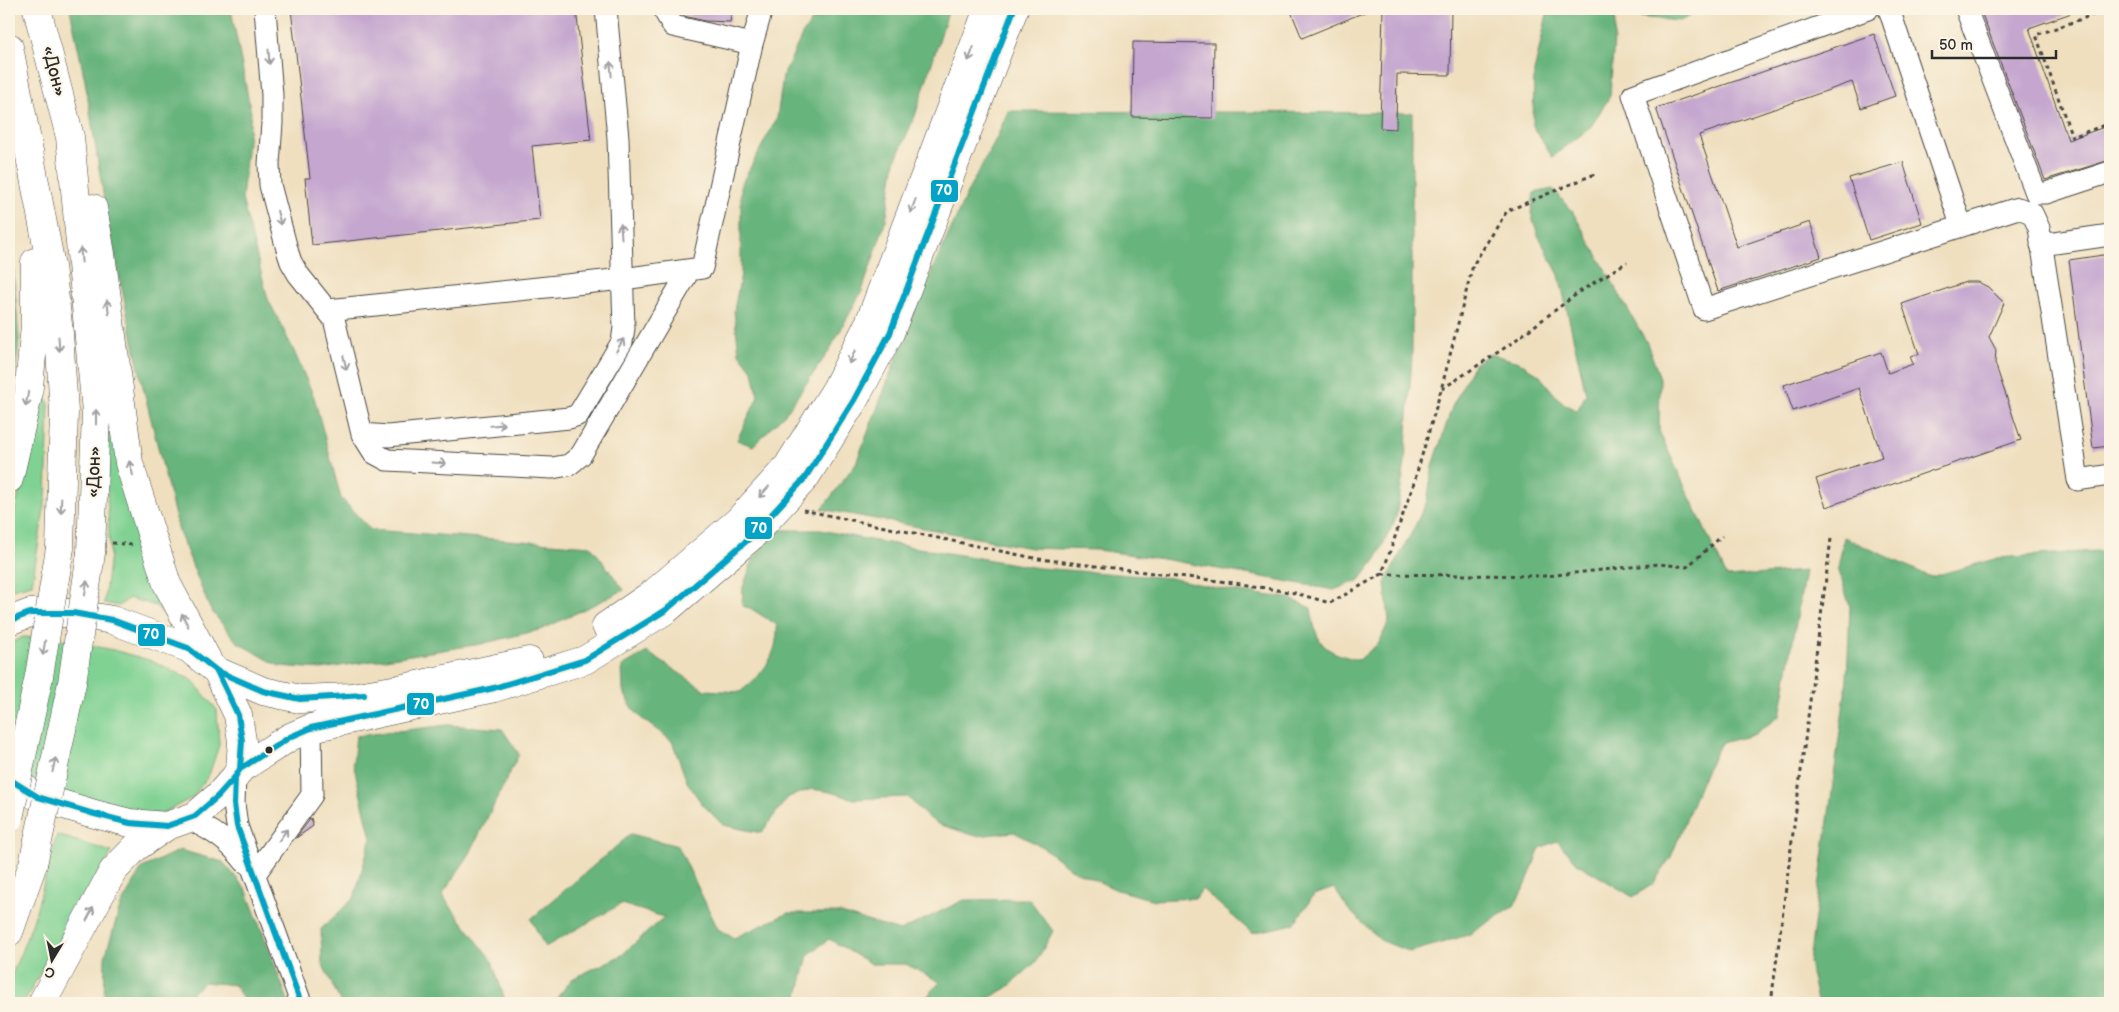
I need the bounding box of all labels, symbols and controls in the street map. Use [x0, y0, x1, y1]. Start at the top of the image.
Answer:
scale bar [1932, 28, 2055, 60]
text: 50 m [1939, 36, 1973, 55]
street label: «Дон» [38, 43, 70, 99]
one-way arrow [966, 46, 975, 62]
one-way arrow [264, 49, 274, 65]
one-way arrow [606, 61, 616, 77]
line badge: 70 [930, 179, 959, 203]
text: 70 [936, 182, 953, 199]
one-way arrow [908, 198, 917, 213]
one-way arrow [275, 210, 284, 226]
one-way arrow [616, 223, 625, 239]
one-way arrow [76, 248, 86, 264]
one-way arrow [103, 299, 113, 315]
one-way arrow [55, 336, 64, 352]
one-way arrow [615, 338, 625, 353]
one-way arrow [847, 349, 856, 364]
one-way arrow [341, 355, 350, 371]
one-way arrow [21, 390, 31, 406]
one-way arrow [91, 409, 101, 426]
one-way arrow [489, 420, 505, 430]
street label: «Дон» [83, 446, 105, 498]
one-way arrow [431, 458, 447, 467]
one-way arrow [125, 460, 135, 476]
one-way arrow [758, 486, 770, 499]
one-way arrow [56, 498, 66, 514]
line badge: 70 [744, 516, 773, 540]
text: 70 [751, 520, 768, 537]
one-way arrow [81, 580, 91, 596]
one-way arrow [180, 613, 189, 628]
line badge: 70 [137, 623, 166, 647]
text: 70 [143, 626, 160, 643]
one-way arrow [38, 640, 48, 656]
line badge: 70 [406, 692, 435, 716]
text: 70 [413, 696, 430, 713]
unlabelled marker [264, 745, 274, 755]
one-way arrow [50, 757, 59, 773]
one-way arrow [278, 828, 289, 842]
one-way arrow [85, 907, 95, 922]
north arrow [28, 934, 78, 984]
text: С [43, 963, 56, 982]

